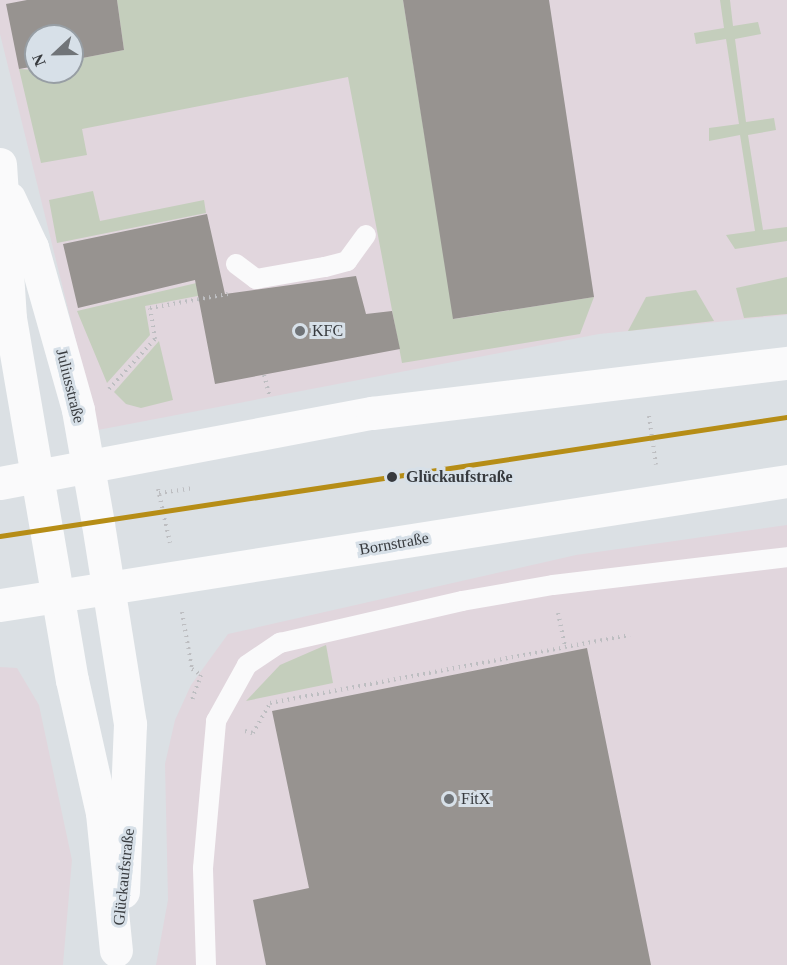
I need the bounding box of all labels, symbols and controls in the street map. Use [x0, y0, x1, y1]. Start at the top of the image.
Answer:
north arrow [24, 24, 84, 84]
text: N [29, 52, 49, 69]
place label: KFC [312, 321, 343, 341]
marker: KFC [293, 324, 307, 338]
street label: Juliusstraße [52, 347, 88, 425]
place label: Glückaufstraße [406, 467, 513, 487]
marker: Glückaufstraße [383, 468, 401, 486]
street label: Bornstraße [358, 528, 430, 560]
place label: FitX [461, 789, 490, 809]
marker: FitX [442, 792, 456, 806]
street label: Glückaufstraße [109, 827, 139, 927]

